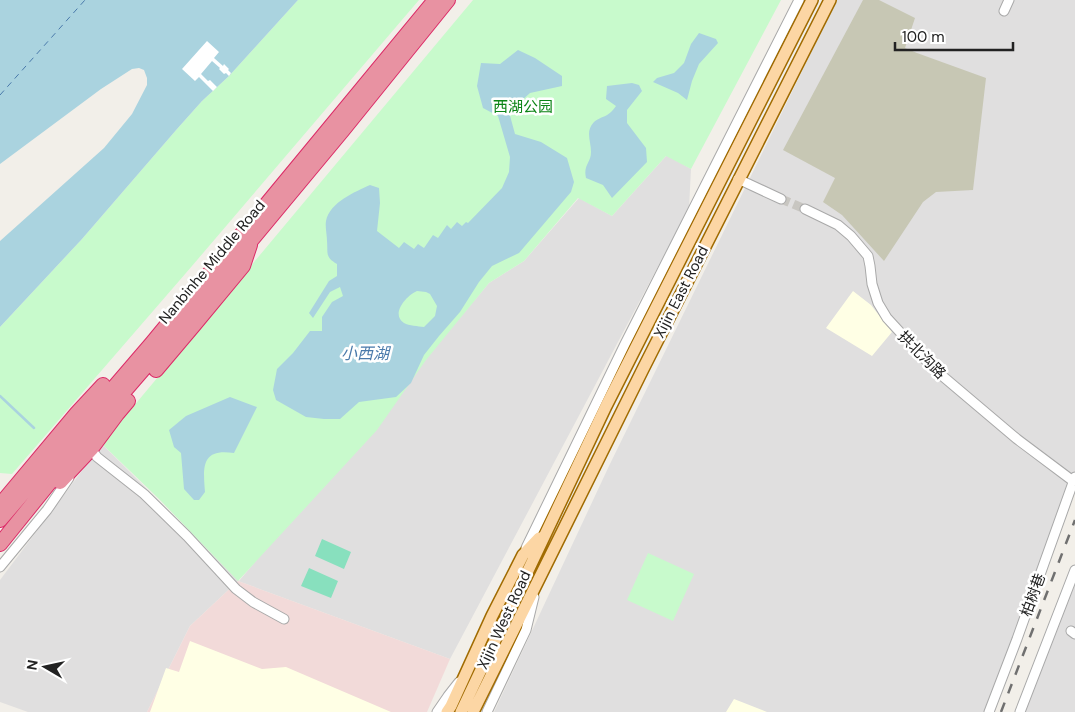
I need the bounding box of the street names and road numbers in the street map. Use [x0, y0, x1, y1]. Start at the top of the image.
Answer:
street label: Nanbinhe Middle Road [154, 196, 270, 328]
street label: Xijin East Road [649, 242, 713, 342]
street label: 拱北沟路 [894, 327, 950, 383]
street label: Xijin West Road [472, 567, 536, 673]
street label: 柏树巷 [1016, 570, 1050, 620]

